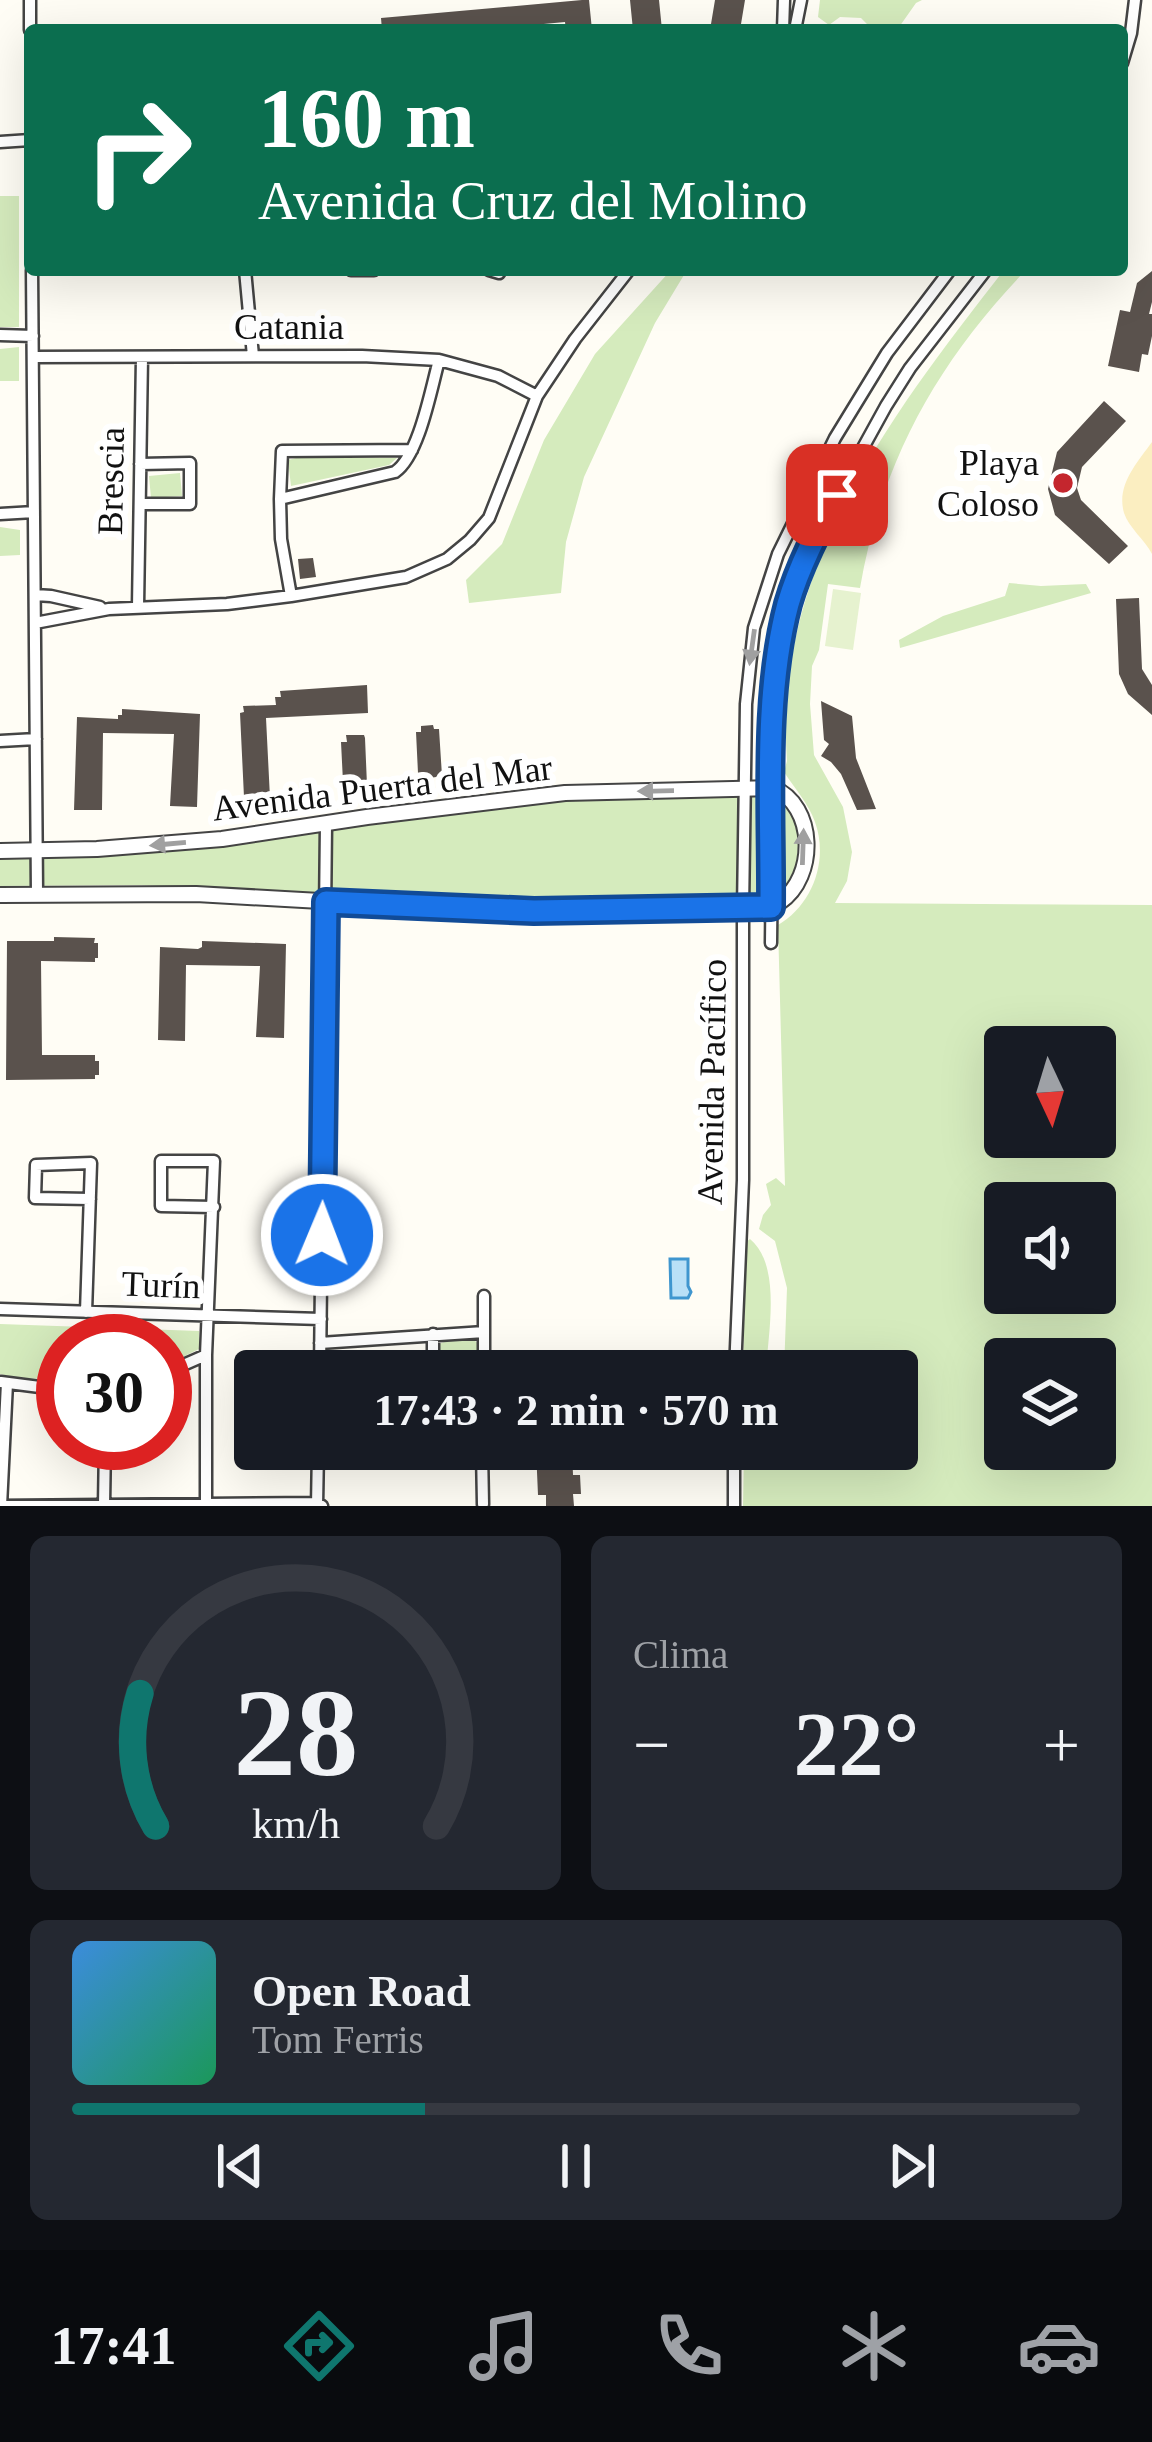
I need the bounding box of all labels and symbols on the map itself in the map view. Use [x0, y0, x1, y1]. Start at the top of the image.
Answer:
street label: Catania [234, 307, 344, 347]
street label: Brescia [90, 427, 132, 535]
place label: Playa Coloso [937, 443, 1039, 524]
pin [786, 444, 888, 546]
marker: Playa Coloso [1050, 470, 1076, 496]
one-way arrow [742, 629, 761, 667]
street label: Avenida Puerta del Mar [210, 747, 554, 829]
one-way arrow [636, 782, 674, 801]
one-way arrow [794, 828, 813, 866]
one-way arrow [149, 834, 186, 853]
street label: Avenida Pacífico [690, 959, 734, 1205]
north arrow [984, 1026, 1116, 1158]
position arrow [259, 1172, 385, 1298]
street label: Turín [121, 1264, 201, 1306]
speed limit sign: 30 [36, 1314, 192, 1470]

